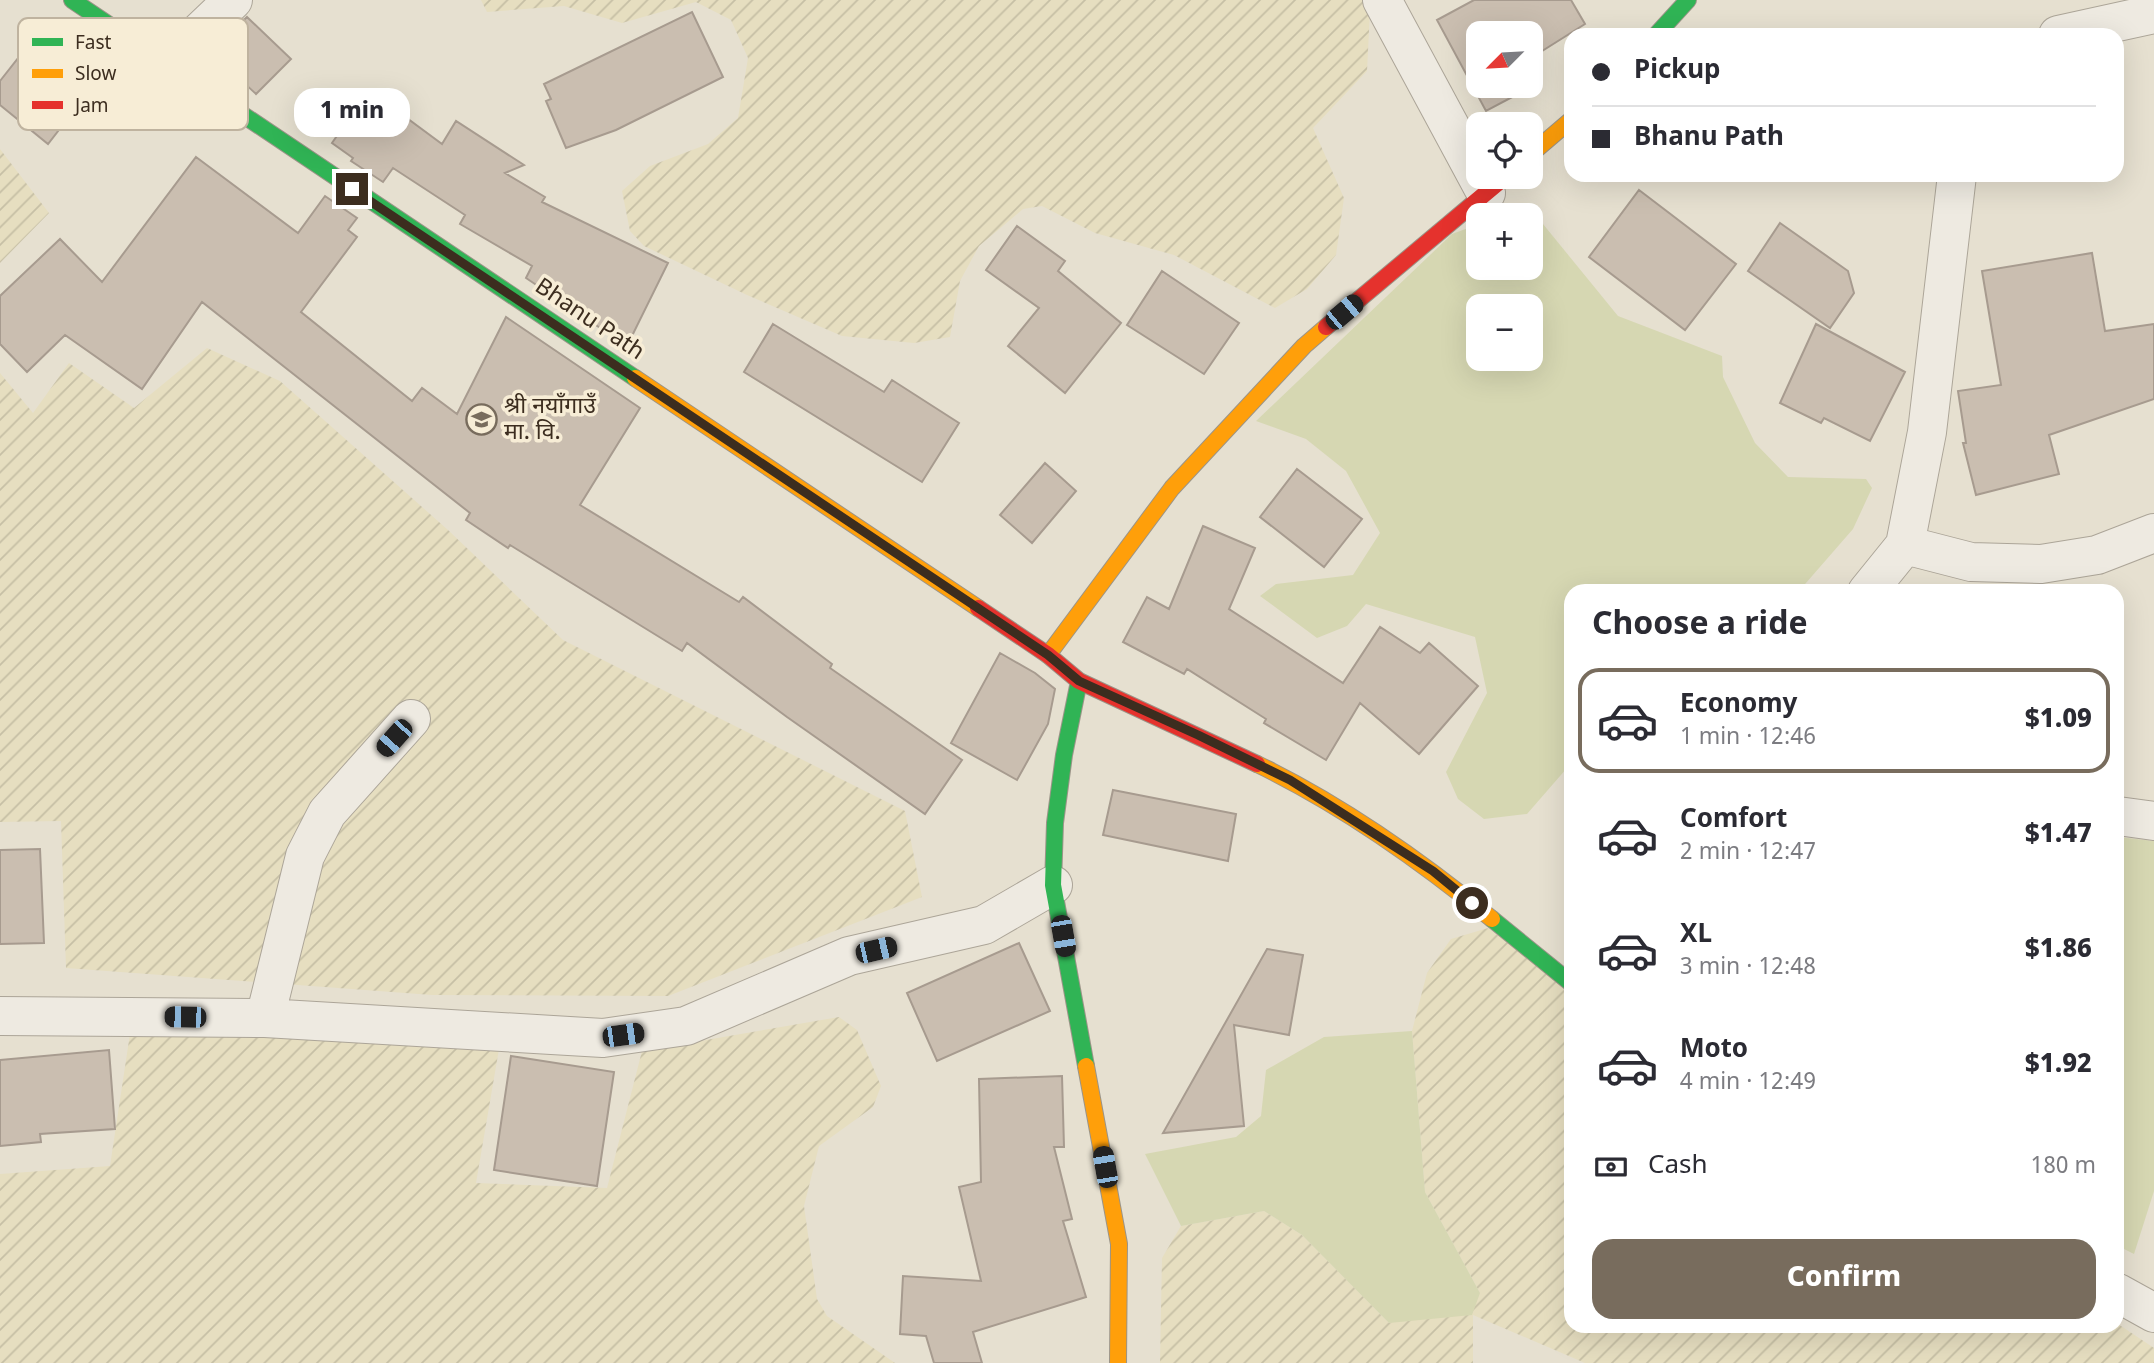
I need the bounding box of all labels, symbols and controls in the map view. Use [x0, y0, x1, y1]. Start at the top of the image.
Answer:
legend [18, 18, 248, 130]
north arrow [1466, 21, 1544, 98]
map controls [1466, 21, 1543, 371]
text: Fast [75, 32, 112, 57]
text: Pickup [1634, 55, 1721, 89]
text: Slow [75, 63, 116, 88]
callout: 1 min [294, 88, 410, 136]
text: Jam [73, 95, 109, 120]
text: 1 min [320, 97, 384, 127]
button: locate [1466, 112, 1543, 189]
text: Bhanu Path [1634, 122, 1784, 156]
route end [336, 173, 368, 205]
button: + [1466, 203, 1543, 280]
street label: Bhanu Path [528, 272, 650, 368]
car [1322, 290, 1367, 334]
button: − [1466, 294, 1543, 371]
place label: श्री नयाँगाउँ मा. वि. [504, 392, 597, 448]
school or university icon: श्री नयाँगाउँ मा. वि. [464, 403, 498, 437]
text: Choose a ride [1592, 605, 1808, 647]
icon: car [1596, 689, 1659, 752]
text: Economy [1680, 689, 1797, 723]
text: $1.09 [2025, 704, 2092, 738]
car [373, 715, 416, 761]
text: 1 min · 12:46 [1680, 723, 1816, 753]
icon: car [1596, 804, 1659, 867]
text: Comfort [1680, 804, 1787, 838]
text: $1.47 [2025, 819, 2092, 853]
text: 2 min · 12:47 [1680, 838, 1816, 868]
route start [1456, 887, 1488, 919]
car [1050, 913, 1077, 959]
icon: car [1596, 919, 1659, 982]
text: XL [1680, 919, 1712, 953]
text: $1.86 [2025, 934, 2092, 968]
car [854, 935, 899, 965]
text: 3 min · 12:48 [1680, 953, 1816, 983]
car [164, 1006, 207, 1028]
car [601, 1022, 646, 1048]
icon: car [1596, 1034, 1659, 1097]
text: Moto [1680, 1034, 1748, 1068]
text: $1.92 [2025, 1049, 2092, 1083]
text: 4 min · 12:49 [1680, 1068, 1816, 1098]
car [1092, 1144, 1119, 1190]
icon: cash [1592, 1148, 1630, 1186]
text: Cash [1648, 1150, 1708, 1184]
text: 180 m [2030, 1152, 2096, 1182]
button: Confirm [1592, 1239, 2096, 1319]

